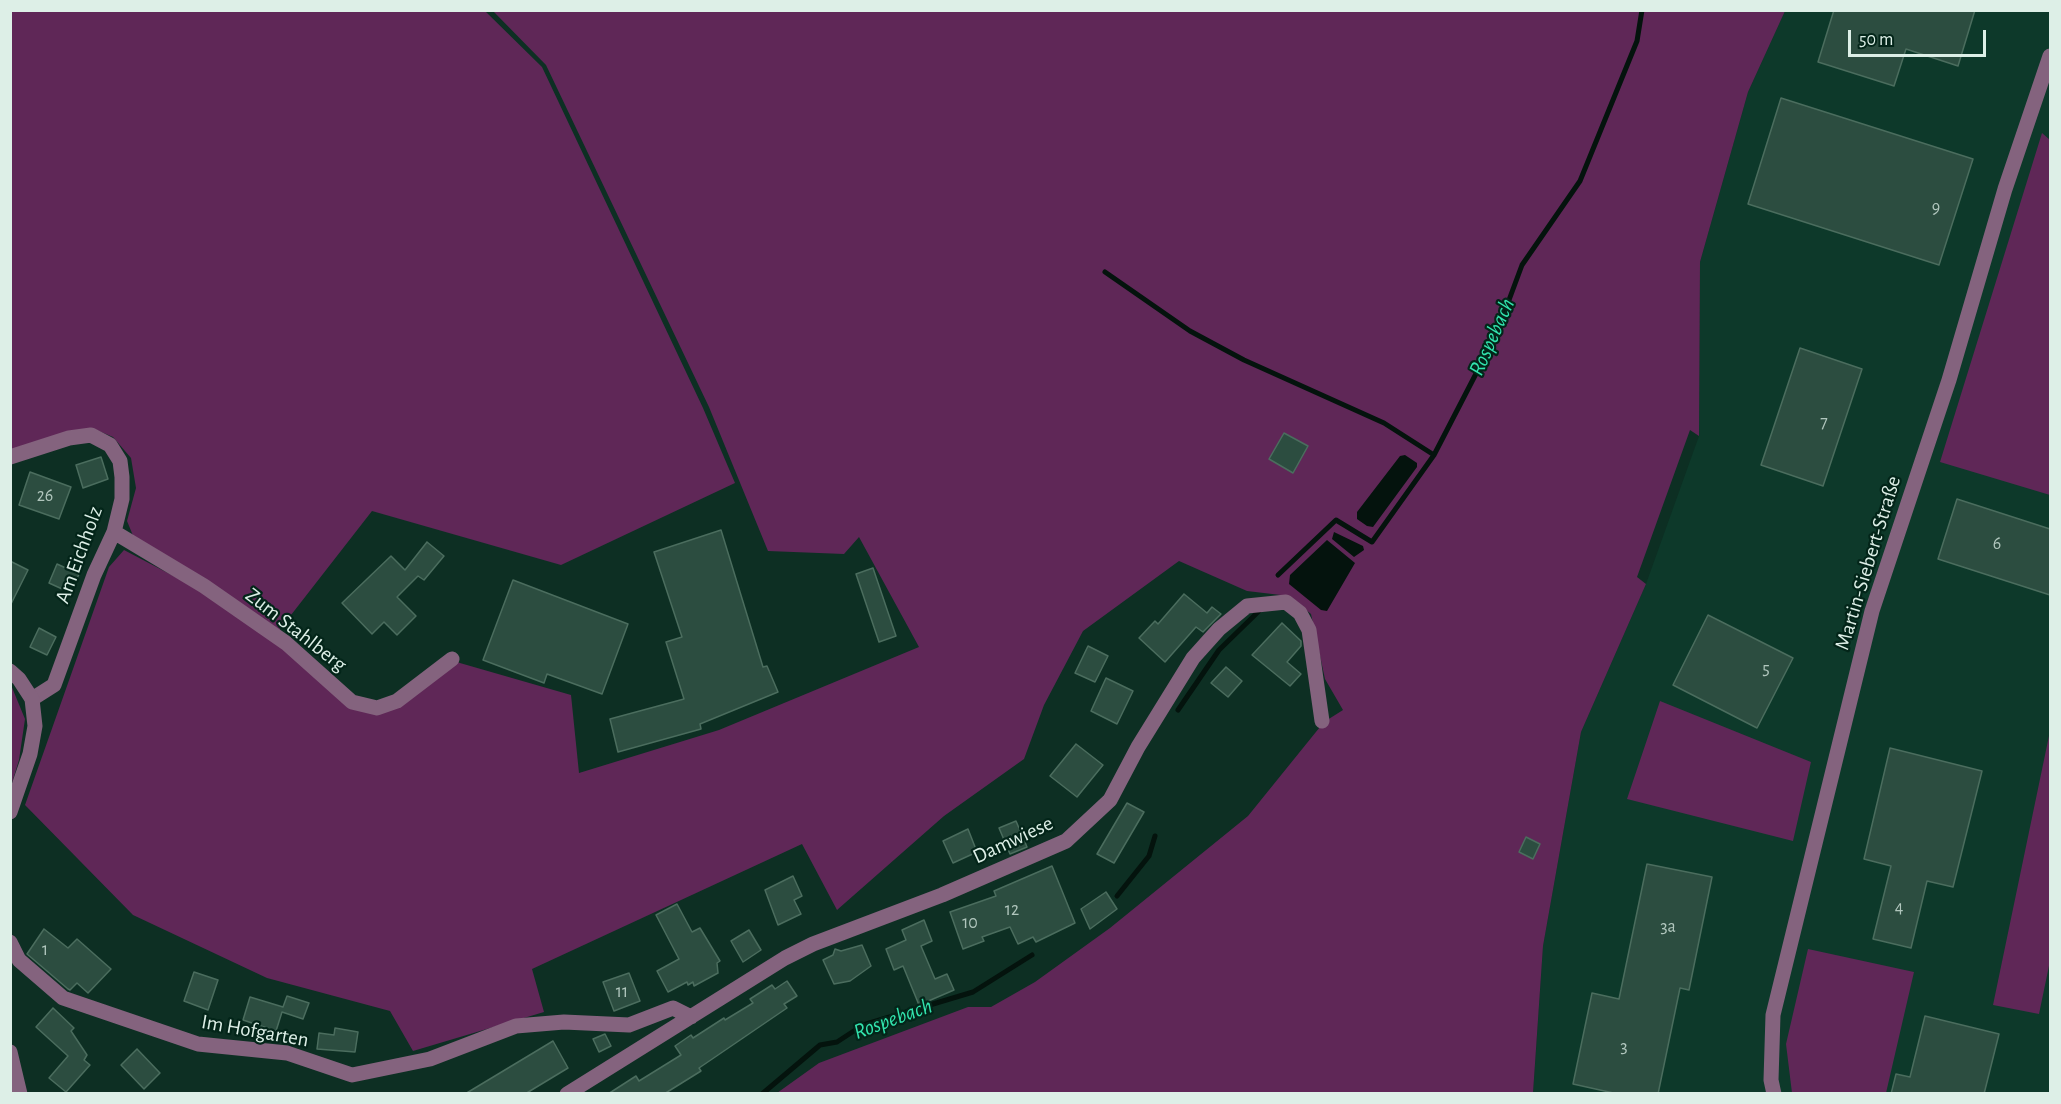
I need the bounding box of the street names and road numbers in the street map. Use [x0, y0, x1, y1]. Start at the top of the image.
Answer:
street label: Martin-Siebert-Straße [1830, 473, 1906, 653]
street label: Am Eichholz [50, 503, 108, 607]
street label: Zum Stahlberg [240, 583, 352, 677]
street label: Damwiese [969, 810, 1057, 870]
street label: Im Hofgarten [199, 1009, 311, 1053]

